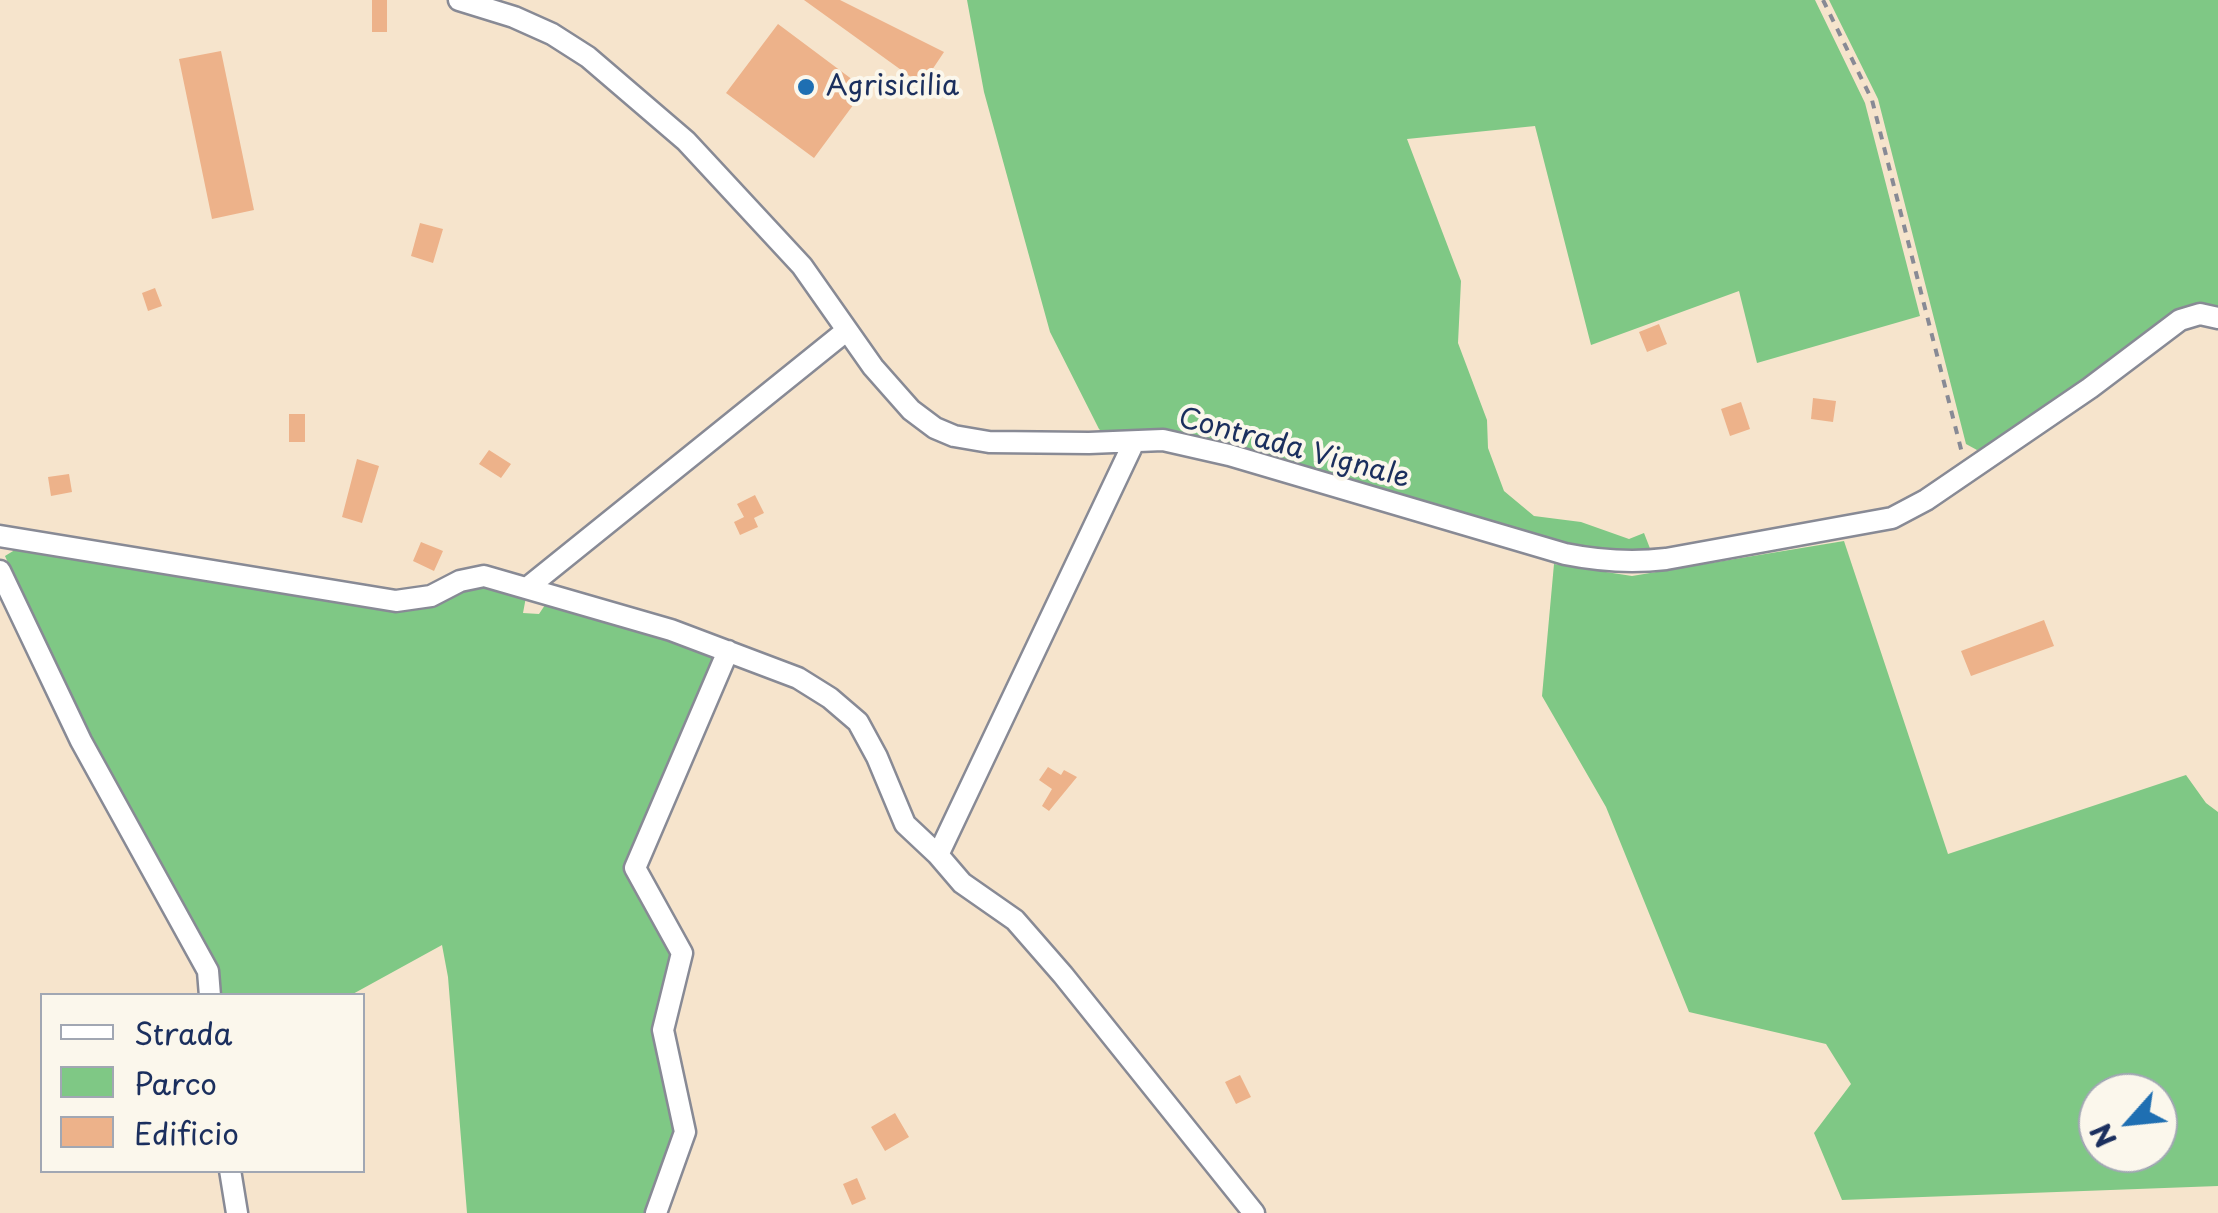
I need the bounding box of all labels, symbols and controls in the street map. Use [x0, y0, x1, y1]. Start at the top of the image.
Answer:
place label: Agrisicilia [826, 70, 959, 104]
marker: Agrisicilia [795, 76, 817, 98]
street label: Contrada Vignale [1175, 402, 1413, 496]
legend [40, 993, 365, 1173]
text: Strada [134, 1010, 233, 1055]
text: Parco [134, 1060, 217, 1105]
north arrow [2078, 1073, 2178, 1173]
text: Edificio [134, 1110, 239, 1155]
text: N [2078, 1116, 2127, 1156]

